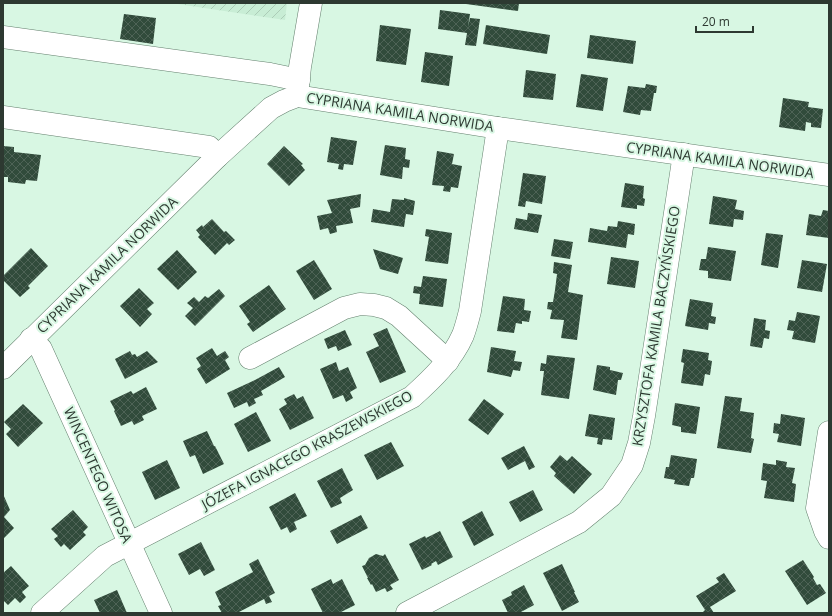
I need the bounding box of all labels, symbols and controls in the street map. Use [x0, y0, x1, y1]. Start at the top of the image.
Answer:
scale bar [696, 8, 753, 34]
text: 20 m [702, 13, 730, 30]
street label: CYPRIANA KAMILA NORWIDA [305, 87, 495, 136]
street label: CYPRIANA KAMILA NORWIDA [625, 137, 815, 182]
street label: CYPRIANA KAMILA NORWIDA [32, 192, 181, 337]
street label: KRZYSZTOFA KAMILA BACZYŃSKIEGO [627, 204, 684, 447]
street label: JÓZEFA IGNACEGO KRASZEWSKIEGO [196, 386, 416, 514]
street label: WINCENTEGO WITOSA [60, 404, 137, 546]

